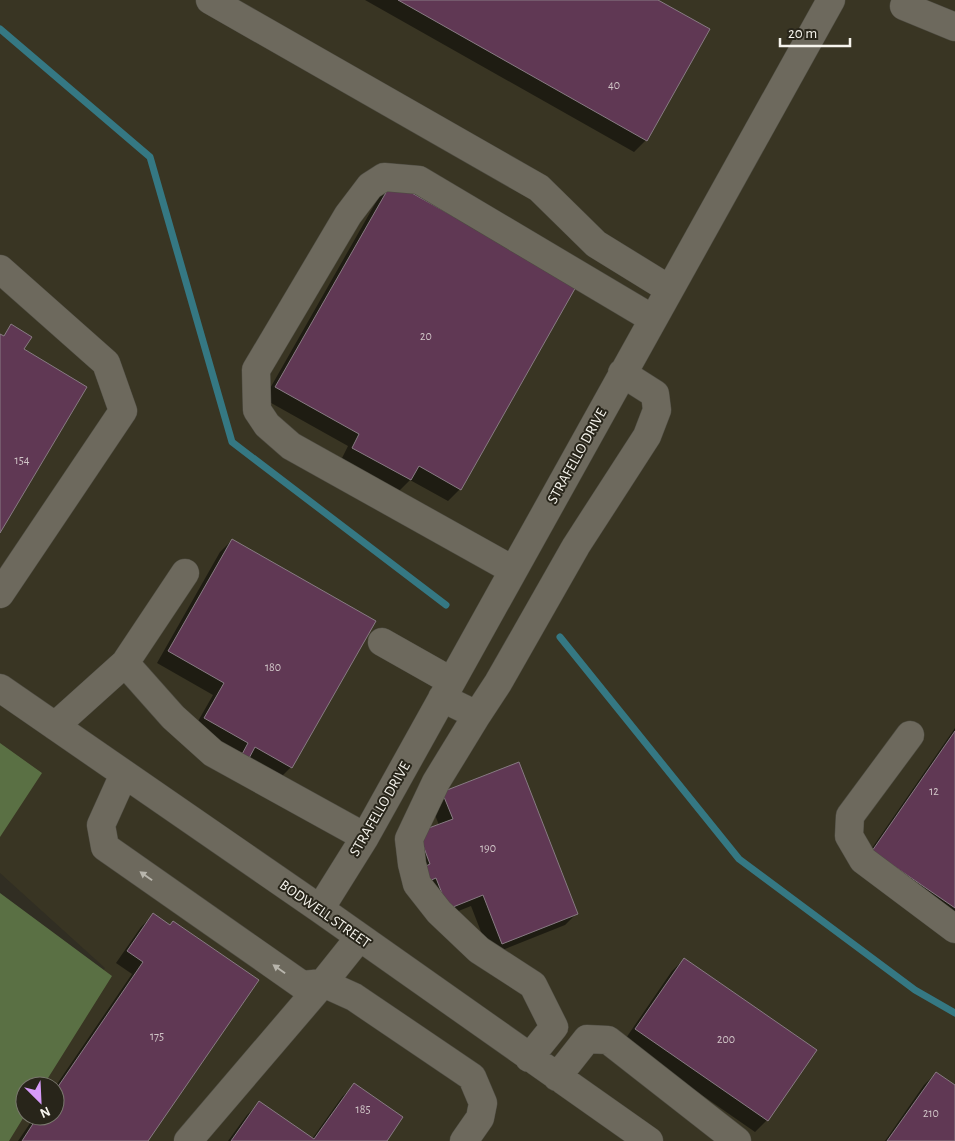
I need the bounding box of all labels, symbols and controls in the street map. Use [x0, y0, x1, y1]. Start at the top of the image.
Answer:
scale bar [780, 15, 850, 47]
text: 20 m [788, 26, 817, 41]
house number: 40 [608, 79, 620, 91]
house number: 20 [420, 330, 432, 342]
street label: STRAFELLO DRIVE [545, 406, 609, 506]
house number: 154 [15, 454, 30, 466]
house number: 180 [265, 661, 281, 673]
street label: STRAFELLO DRIVE [347, 759, 413, 859]
house number: 12 [929, 785, 939, 797]
house number: 190 [480, 842, 496, 854]
one-way arrow [139, 871, 153, 881]
street label: BODWELL STREET [277, 877, 374, 951]
one-way arrow [272, 964, 286, 974]
house number: 175 [150, 1030, 164, 1042]
house number: 200 [717, 1033, 735, 1045]
north arrow [15, 1076, 65, 1126]
house number: 185 [356, 1103, 370, 1115]
text: N [38, 1104, 52, 1120]
house number: 210 [923, 1107, 939, 1119]

